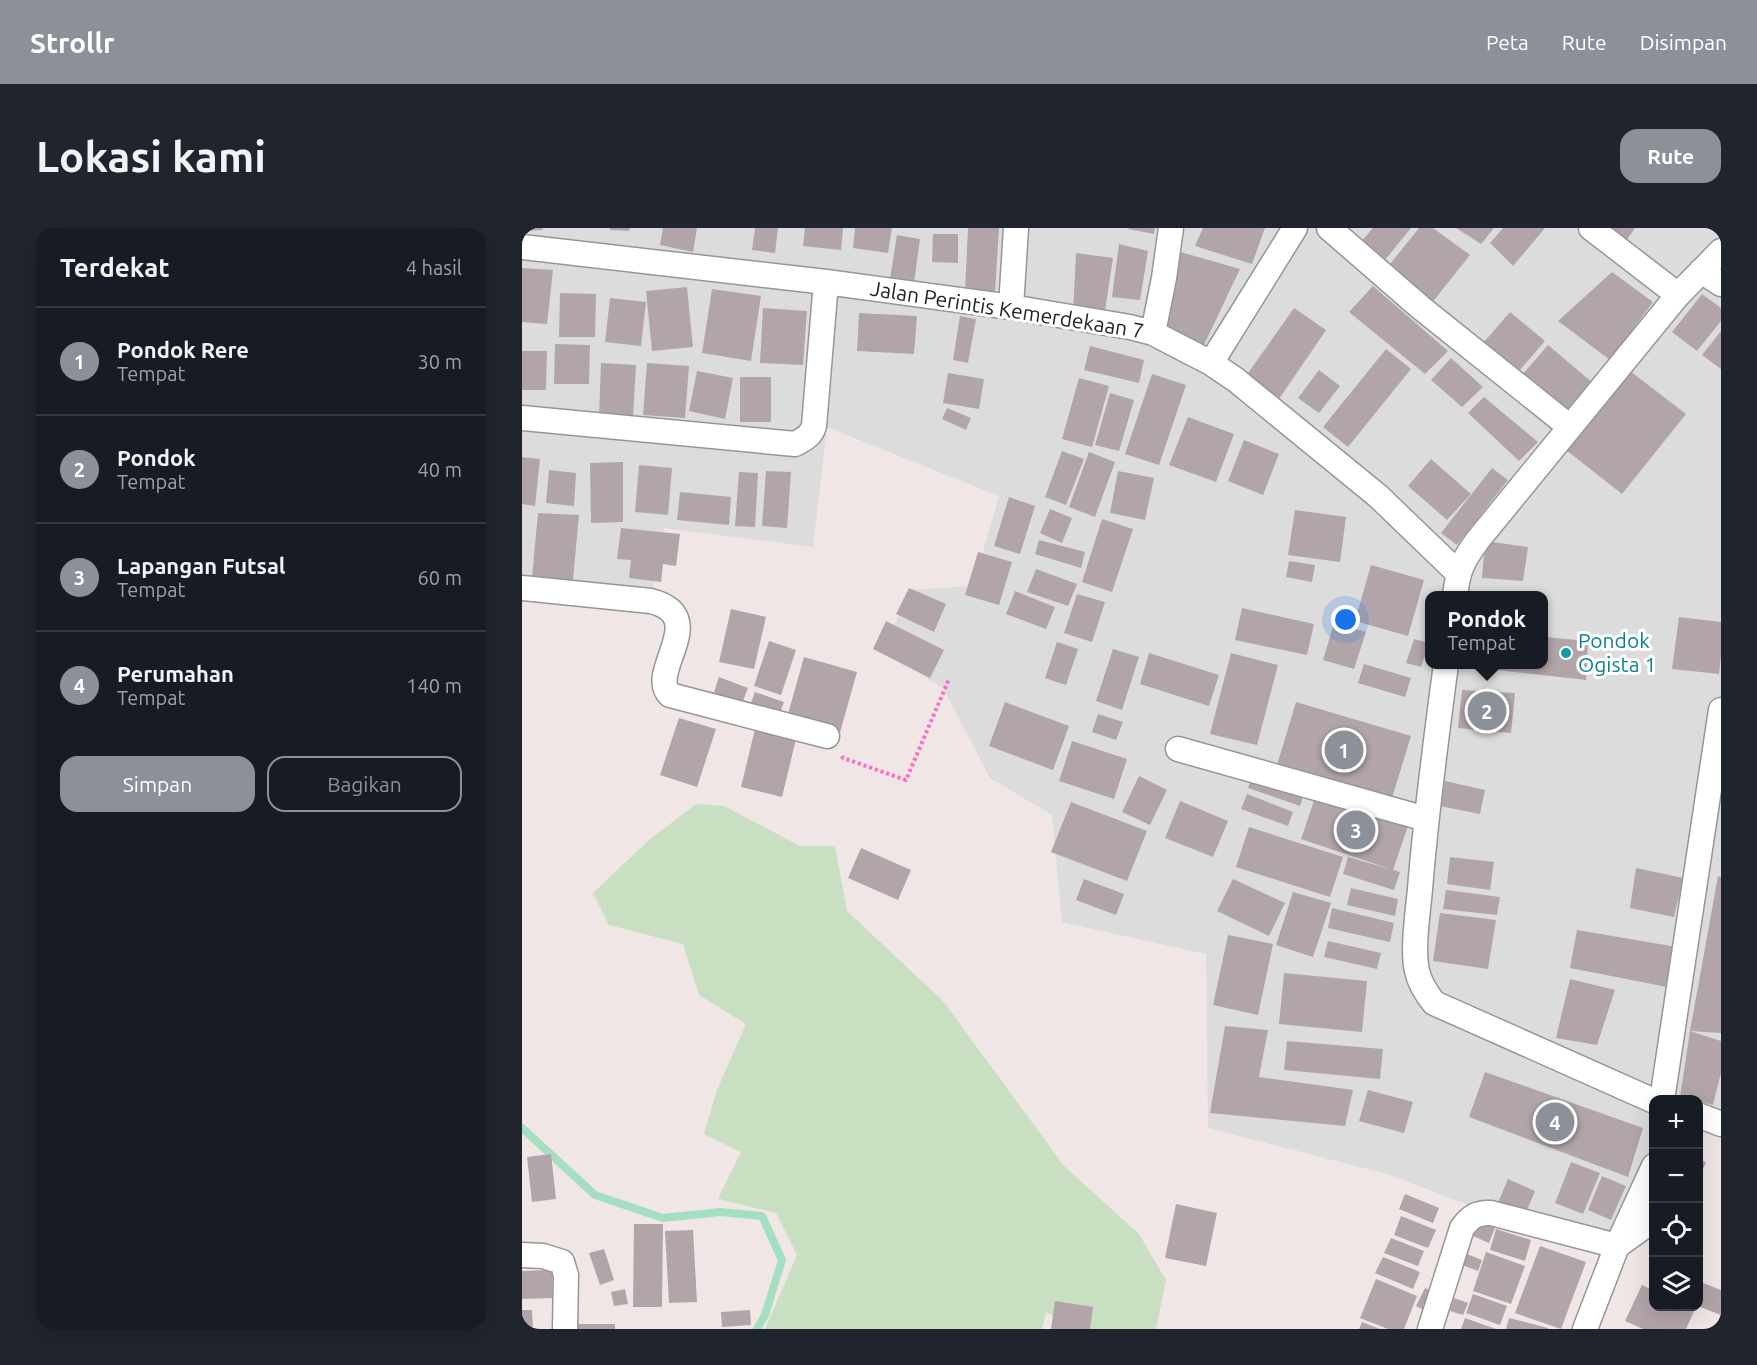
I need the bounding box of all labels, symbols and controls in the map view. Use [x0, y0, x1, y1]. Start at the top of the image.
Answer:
text: Strollr [30, 27, 115, 58]
text: Peta [1486, 30, 1529, 54]
text: Rute [1562, 30, 1607, 54]
text: Disimpan [1640, 30, 1727, 54]
button: Rute [1620, 129, 1721, 183]
text: Lokasi kami [36, 133, 266, 180]
text: Terdekat [60, 253, 170, 282]
text: 4 hasil [406, 256, 462, 279]
street label: Jalan Perintis Kemerdekaan 7 [869, 276, 1146, 343]
text: Pondok Rere [117, 337, 249, 362]
text: 1 [74, 350, 85, 373]
text: 30 m [418, 350, 462, 373]
text: Tempat [117, 362, 185, 385]
text: Pondok [117, 445, 196, 470]
text: 2 [74, 458, 85, 481]
text: 40 m [418, 458, 462, 481]
text: Tempat [117, 470, 185, 493]
text: Lapangan Futsal [117, 553, 286, 578]
text: 3 [74, 566, 85, 589]
text: 60 m [418, 566, 462, 589]
text: Tempat [117, 578, 185, 601]
popup [1425, 591, 1548, 669]
your location [1331, 605, 1360, 634]
text: Pondok [1447, 606, 1526, 631]
place label: Pondok Ogista 1 [1578, 628, 1656, 676]
text: Tempat [1447, 631, 1516, 654]
marker: Pondok Ogista 1 [1559, 646, 1573, 660]
text: Perumahan [117, 661, 234, 686]
text: 4 [74, 674, 85, 697]
text: 140 m [406, 674, 462, 697]
text: Tempat [117, 686, 185, 709]
pin: 2 [1468, 688, 1506, 734]
pin: 1 [1324, 728, 1364, 772]
button: Simpan [60, 756, 255, 812]
button: Bagikan [267, 756, 462, 812]
pin: 3 [1336, 808, 1376, 852]
map controls [1649, 1095, 1703, 1311]
button: + [1649, 1095, 1703, 1149]
pin: 4 [1536, 1100, 1574, 1144]
button: − [1649, 1149, 1703, 1203]
button: locate [1649, 1203, 1703, 1257]
button: layers [1649, 1257, 1703, 1311]

